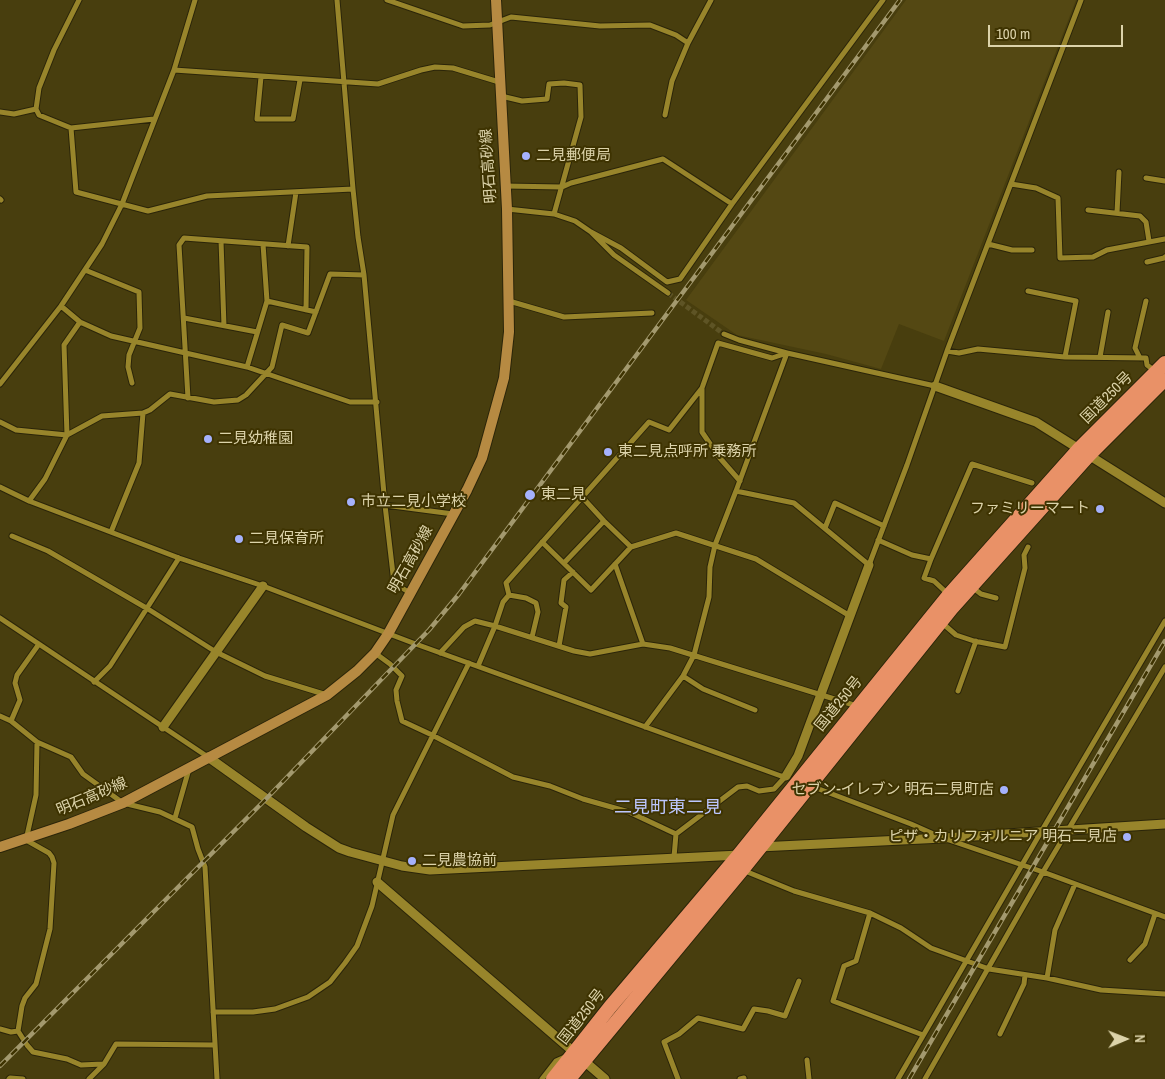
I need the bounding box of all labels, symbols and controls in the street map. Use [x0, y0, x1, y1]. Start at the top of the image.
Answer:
scale bar [990, 15, 1125, 47]
text: 100 m [996, 23, 1030, 44]
street label: 明石高砂線 [477, 128, 501, 204]
place label: 二見郵便局 [536, 147, 611, 165]
marker: 二見郵便局 [520, 150, 532, 162]
street label: 国道250号 [1077, 368, 1137, 428]
place label: 二見幼稚園 [218, 430, 293, 448]
marker: 二見幼稚園 [202, 433, 214, 445]
place label: 東二見点呼所 乗務所 [618, 443, 756, 461]
marker: 東二見点呼所 乗務所 [602, 446, 614, 458]
place label: 東二見 [541, 486, 586, 504]
marker: 東二見 [523, 488, 537, 502]
place label: 市立二見小学校 [361, 493, 466, 511]
marker: 市立二見小学校 [345, 496, 357, 508]
place label: ファミリーマート [970, 500, 1090, 518]
marker: ファミリーマート [1094, 503, 1106, 515]
street label: 明石高砂線 [385, 523, 437, 597]
place label: 二見保育所 [249, 530, 324, 548]
marker: 二見保育所 [233, 533, 245, 545]
street label: 国道250号 [811, 673, 867, 735]
street label: 明石高砂線 [54, 774, 130, 820]
place label: セブン-イレブン 明石二見町店 [791, 781, 994, 799]
marker: セブン-イレブン 明石二見町店 [998, 784, 1010, 796]
district label: 二見町東二見 [614, 797, 722, 819]
place label: ピザ・カリフォルニア 明石二見店 [889, 828, 1117, 846]
marker: ピザ・カリフォルニア 明石二見店 [1121, 831, 1133, 843]
place label: 二見農協前 [422, 852, 497, 870]
marker: 二見農協前 [406, 855, 418, 867]
street label: 国道250号 [555, 986, 609, 1048]
north arrow [1100, 1014, 1150, 1064]
text: N [1131, 1034, 1149, 1043]

